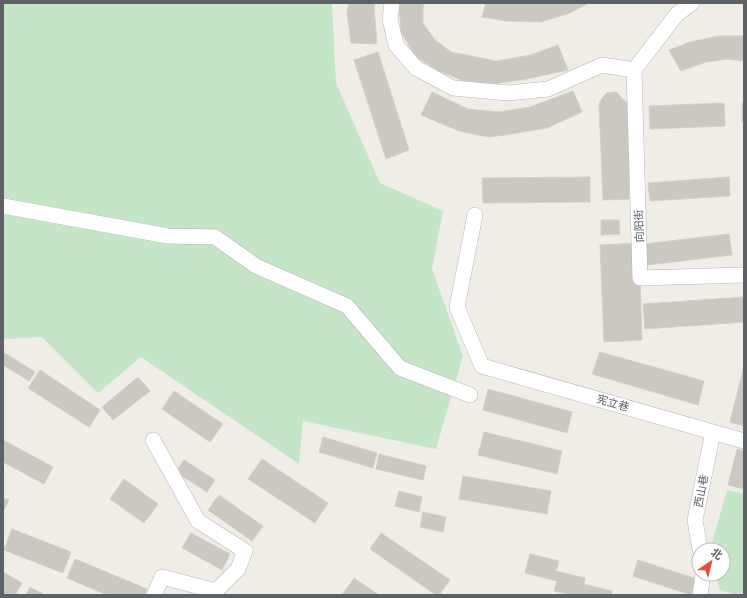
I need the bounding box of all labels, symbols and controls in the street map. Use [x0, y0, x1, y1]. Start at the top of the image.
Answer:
street label: 向阳街 [631, 209, 647, 243]
street label: 宪立巷 [595, 392, 631, 414]
street label: 西山巷 [691, 473, 711, 509]
north arrow [691, 542, 731, 582]
text: 北 [708, 545, 725, 563]

